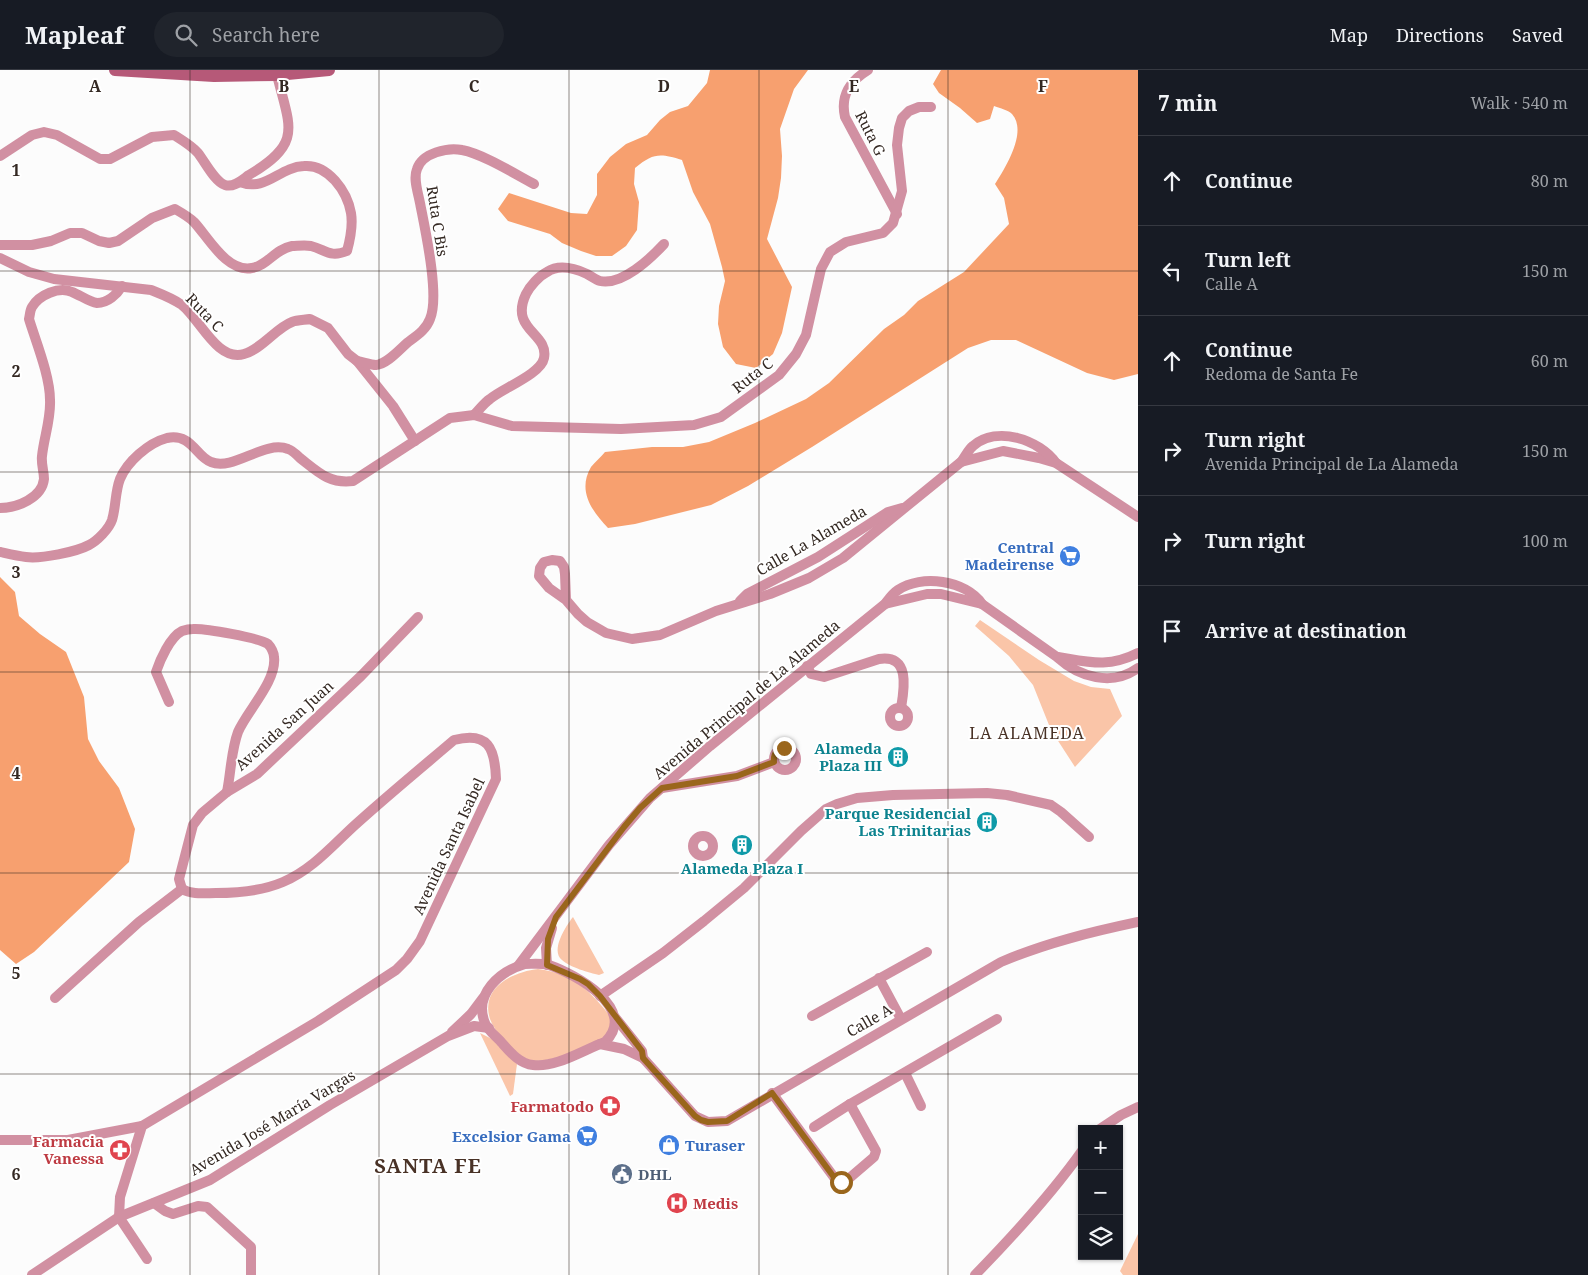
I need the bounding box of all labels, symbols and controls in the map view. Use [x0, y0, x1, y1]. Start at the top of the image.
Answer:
search box [154, 12, 504, 57]
text: Mapleaf [25, 18, 124, 51]
icon: search [172, 21, 200, 49]
text: Search here [212, 22, 320, 48]
text: Map [1330, 23, 1368, 47]
text: Directions [1396, 23, 1484, 47]
text: Saved [1512, 23, 1563, 47]
text: A [89, 75, 102, 97]
text: B [279, 75, 290, 97]
text: C [469, 75, 480, 97]
text: D [658, 75, 670, 97]
text: E [849, 75, 859, 97]
text: F [1038, 75, 1048, 97]
text: 7 min [1158, 89, 1217, 117]
text: Walk · 540 m [1471, 92, 1568, 114]
street label: Ruta G [851, 107, 891, 159]
text: 1 [11, 159, 21, 181]
icon: ahead [1158, 167, 1186, 195]
text: Continue [1205, 168, 1293, 194]
text: 80 m [1531, 170, 1568, 192]
street label: Ruta C Bis [423, 184, 454, 258]
text: Turn left [1205, 247, 1291, 273]
icon: left [1158, 257, 1186, 285]
text: 150 m [1522, 260, 1568, 282]
text: Calle A [1205, 273, 1258, 295]
street label: Ruta C [182, 288, 228, 336]
text: Continue [1205, 337, 1293, 363]
icon: ahead [1158, 347, 1186, 375]
text: 60 m [1531, 350, 1568, 372]
street label: Ruta C [728, 353, 776, 397]
text: 2 [11, 360, 21, 382]
text: Redoma de Santa Fe [1205, 363, 1358, 385]
text: Turn right [1205, 427, 1305, 453]
icon: right [1158, 437, 1186, 465]
text: 150 m [1522, 440, 1568, 462]
text: Avenida Principal de La Alameda [1205, 453, 1459, 475]
street label: Calle La Alameda [752, 500, 870, 580]
icon: right [1158, 527, 1186, 555]
text: Turn right [1205, 528, 1305, 554]
text: 100 m [1522, 530, 1568, 552]
place label: Central Madeirense [965, 537, 1055, 574]
supermarket icon: Central Madeirense [1058, 544, 1082, 568]
text: 3 [11, 561, 21, 583]
street label: Avenida Principal de La Alameda [649, 615, 843, 783]
icon: arrive [1158, 617, 1186, 645]
text: Arrive at destination [1205, 618, 1407, 644]
street label: Avenida San Juan [231, 675, 338, 774]
district label: LA ALAMEDA [969, 722, 1085, 744]
route end [773, 737, 796, 760]
place label: Alameda Plaza III [814, 738, 882, 775]
building icon: Alameda Plaza III [886, 745, 910, 769]
text: 4 [11, 762, 21, 784]
street label: Avenida Santa Isabel [407, 774, 489, 918]
place label: Parque Residencial Las Trinitarias [825, 803, 972, 840]
building icon: Parque Residencial Las Trinitarias [975, 810, 999, 834]
building icon: Alameda Plaza I [730, 833, 754, 857]
place label: Alameda Plaza I [681, 858, 803, 878]
text: 5 [11, 962, 21, 984]
street label: Calle A [843, 999, 896, 1041]
street label: Avenida José María Vargas [185, 1064, 359, 1179]
pharmacy icon: Farmatodo [598, 1094, 622, 1118]
place label: Farmatodo [510, 1096, 594, 1116]
supermarket icon: Excelsior Gama [575, 1124, 599, 1148]
map controls [1078, 1125, 1123, 1260]
button: + [1078, 1125, 1123, 1170]
place label: Excelsior Gama [452, 1126, 571, 1146]
place label: Farmacia Vanessa [32, 1131, 104, 1168]
shop icon: Turaser [657, 1133, 681, 1157]
place label: Turaser [685, 1135, 745, 1155]
pharmacy icon: Farmacia Vanessa [108, 1138, 132, 1162]
district label: SANTA FE [374, 1152, 482, 1179]
public building icon: DHL [610, 1162, 634, 1186]
text: 6 [11, 1163, 21, 1185]
place label: DHL [638, 1164, 672, 1184]
button: − [1078, 1170, 1123, 1215]
route start [830, 1171, 853, 1194]
hospital icon: Medis [665, 1191, 689, 1215]
place label: Medis [693, 1193, 738, 1213]
button: layers [1078, 1215, 1123, 1260]

